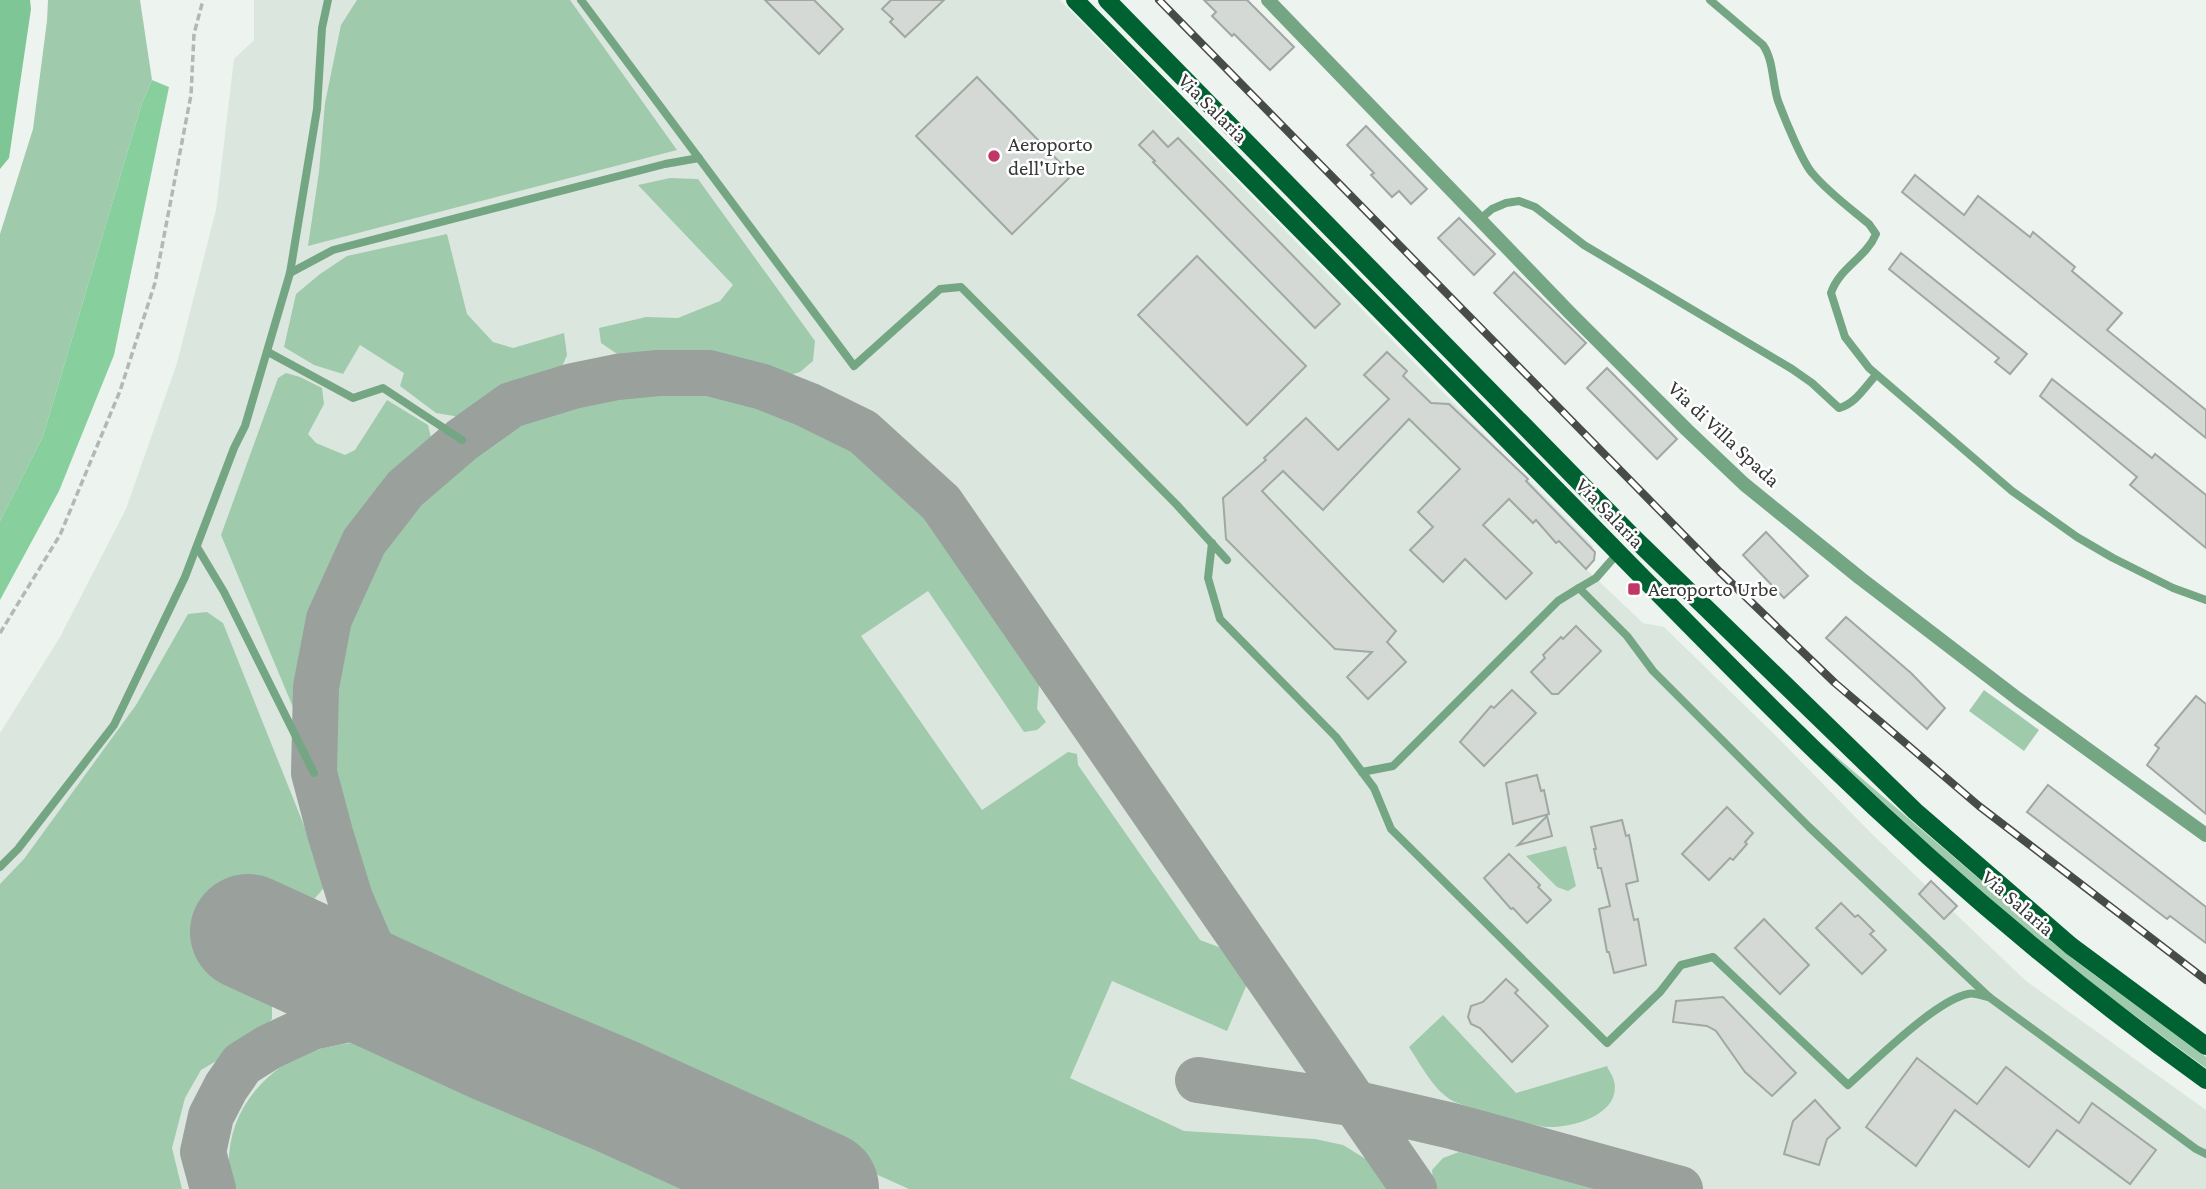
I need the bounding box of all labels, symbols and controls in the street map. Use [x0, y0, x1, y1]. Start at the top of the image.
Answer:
street label: Via Salaria [1173, 68, 1253, 148]
place label: Aeroporto dell'Urbe [1008, 132, 1093, 180]
marker: Aeroporto dell'Urbe [986, 148, 1002, 164]
street label: Via di Villa Spada [1663, 376, 1785, 492]
street label: Via Salaria [1571, 473, 1649, 553]
place label: Aeroporto Urbe [1648, 577, 1778, 601]
marker: Aeroporto Urbe [1626, 581, 1642, 597]
street label: Via Salaria [1977, 865, 2059, 941]

